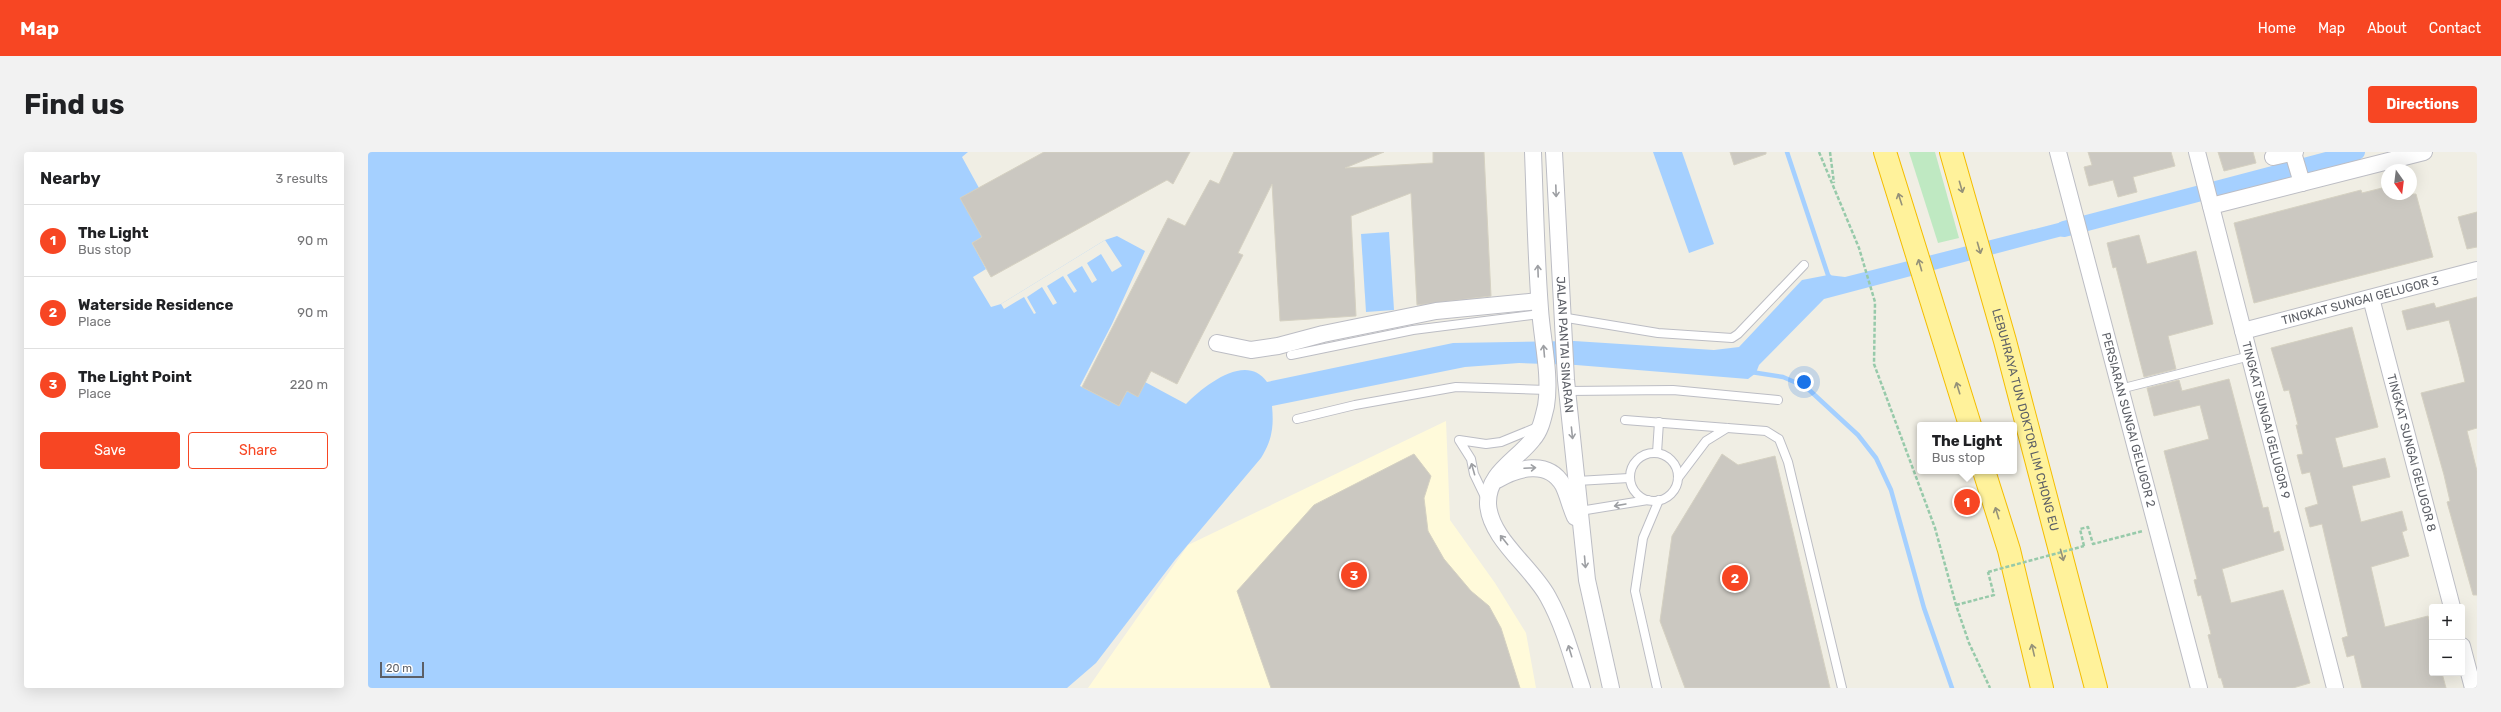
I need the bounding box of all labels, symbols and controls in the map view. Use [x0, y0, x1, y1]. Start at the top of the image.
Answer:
text: Map [20, 17, 59, 40]
text: Home [2258, 20, 2296, 37]
text: Map [2318, 20, 2345, 37]
text: About [2367, 20, 2407, 37]
text: Contact [2429, 20, 2481, 37]
button: Directions [2368, 86, 2477, 123]
text: Find us [24, 88, 124, 121]
north arrow [2381, 164, 2417, 200]
text: Nearby [40, 168, 101, 188]
text: 3 results [276, 171, 328, 186]
one-way arrow [1958, 180, 1965, 193]
one-way arrow [1552, 184, 1559, 197]
one-way arrow [1896, 193, 1903, 206]
text: The Light [78, 224, 149, 242]
text: 1 [50, 233, 56, 248]
text: 90 m [297, 233, 328, 248]
one-way arrow [1976, 241, 1983, 254]
text: Bus stop [78, 242, 131, 257]
one-way arrow [1916, 259, 1923, 272]
one-way arrow [1534, 265, 1542, 278]
street label: TINGKAT SUNGAI GELUGOR 3 [2280, 273, 2440, 328]
street label: JALAN PANTAI SINARAN [1554, 276, 1576, 414]
text: Waterside Residence [78, 296, 233, 314]
text: 2 [49, 305, 57, 320]
text: 90 m [297, 305, 328, 320]
street label: LEBUHRAYA TUN DOKTOR LIM CHONG EU [1989, 307, 2062, 533]
text: Place [78, 314, 111, 329]
street label: PERSIARAN SUNGAI GELUGOR 2 [2099, 331, 2158, 509]
street label: TINGKAT SUNGAI GELUGOR 9 [2239, 340, 2293, 500]
one-way arrow [1540, 345, 1547, 358]
text: The Light Point [78, 368, 192, 386]
your location [1794, 372, 1814, 392]
street label: TINGKAT SUNGAI GELUGOR 8 [2384, 372, 2439, 533]
text: 3 [49, 377, 57, 392]
text: 220 m [290, 377, 328, 392]
one-way arrow [1954, 381, 1961, 394]
text: Place [78, 386, 111, 401]
popup [1917, 422, 2017, 474]
one-way arrow [1568, 426, 1575, 439]
button: Save [40, 432, 180, 469]
button: Share [188, 432, 328, 469]
text: The Light [1932, 432, 2002, 450]
text: Bus stop [1932, 450, 1985, 465]
one-way arrow [1469, 463, 1476, 476]
one-way arrow [1523, 465, 1536, 472]
pin: 1 [1954, 487, 1980, 517]
one-way arrow [1614, 501, 1627, 509]
one-way arrow [1993, 507, 2000, 520]
one-way arrow [1500, 535, 1509, 546]
one-way arrow [2059, 549, 2066, 562]
one-way arrow [1582, 555, 1589, 568]
pin: 3 [1341, 560, 1367, 590]
pin: 2 [1722, 563, 1748, 593]
map controls [2429, 604, 2465, 676]
button: + [2429, 604, 2465, 640]
button: − [2429, 640, 2465, 676]
one-way arrow [1566, 644, 1573, 657]
one-way arrow [2028, 644, 2036, 657]
scale bar [380, 660, 424, 679]
text: 20 m [386, 662, 412, 675]

